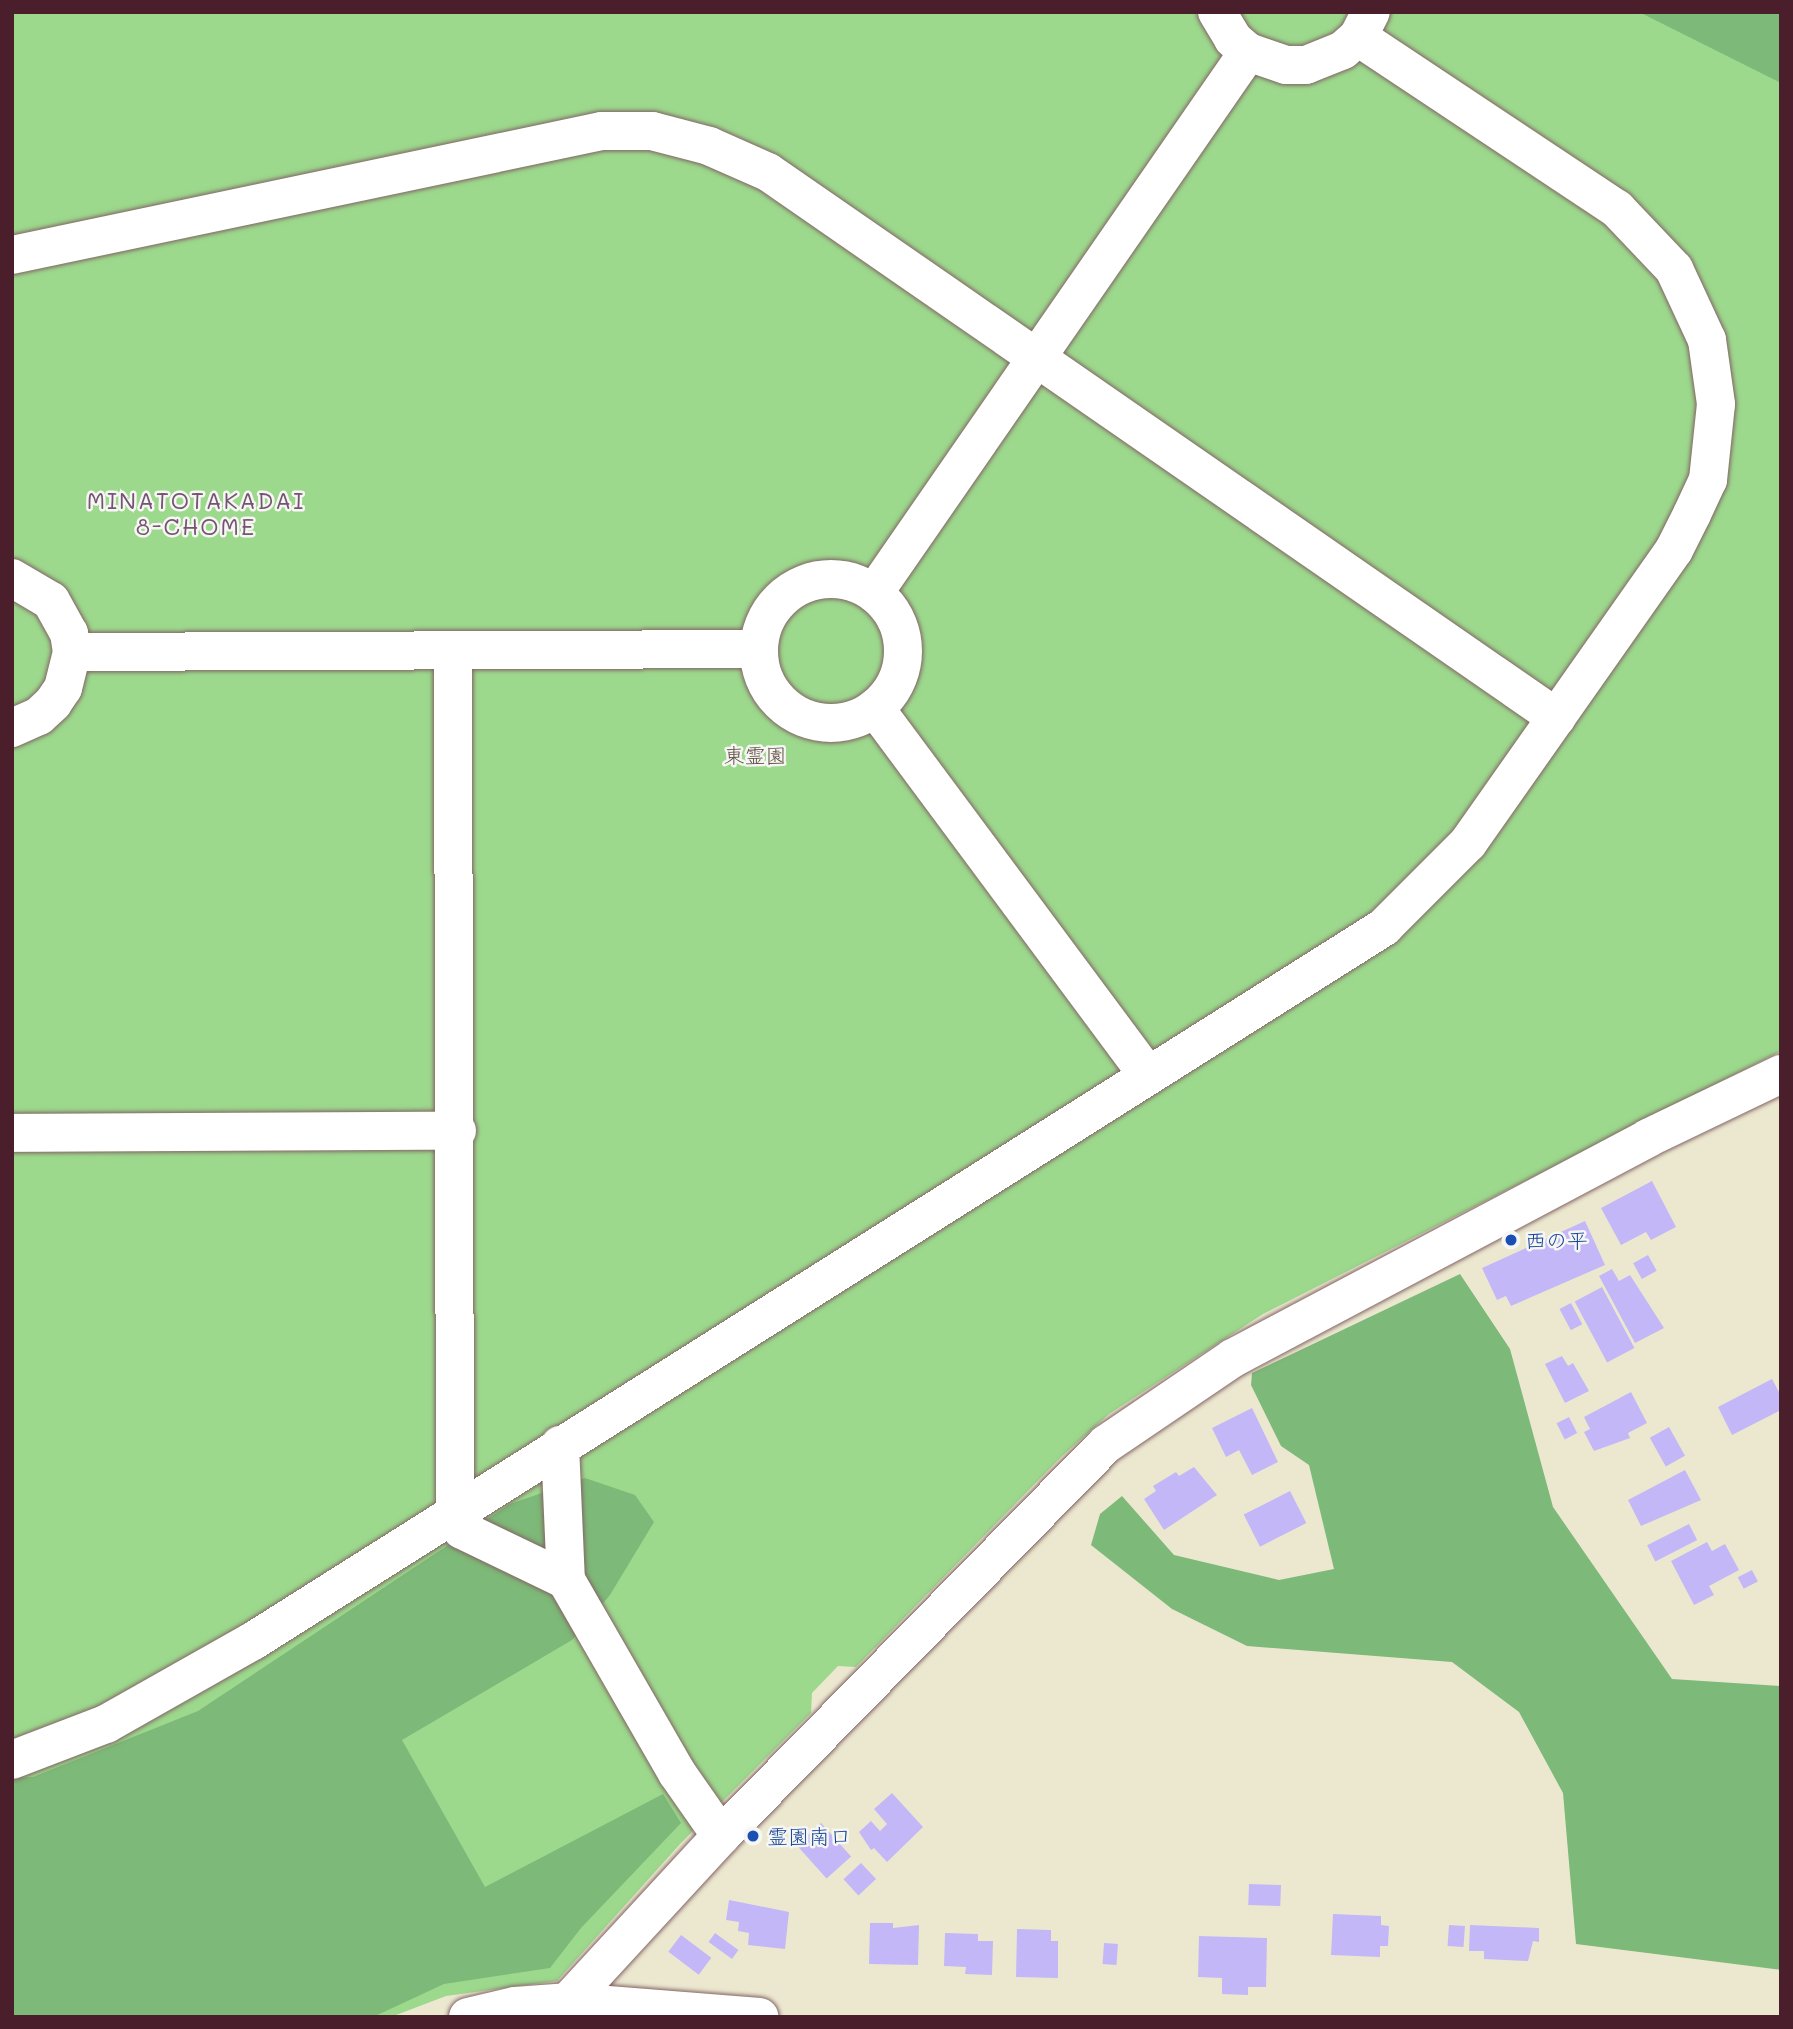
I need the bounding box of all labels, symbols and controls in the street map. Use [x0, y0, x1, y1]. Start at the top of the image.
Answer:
district label: MINATOTAKADAI 8-CHOME [88, 486, 304, 540]
park label: 東霊園 [724, 742, 786, 768]
place label: 西の平 [1525, 1227, 1588, 1253]
marker: 西の平 [1503, 1232, 1519, 1248]
place label: 霊園南口 [767, 1823, 851, 1849]
marker: 霊園南口 [745, 1828, 761, 1844]

